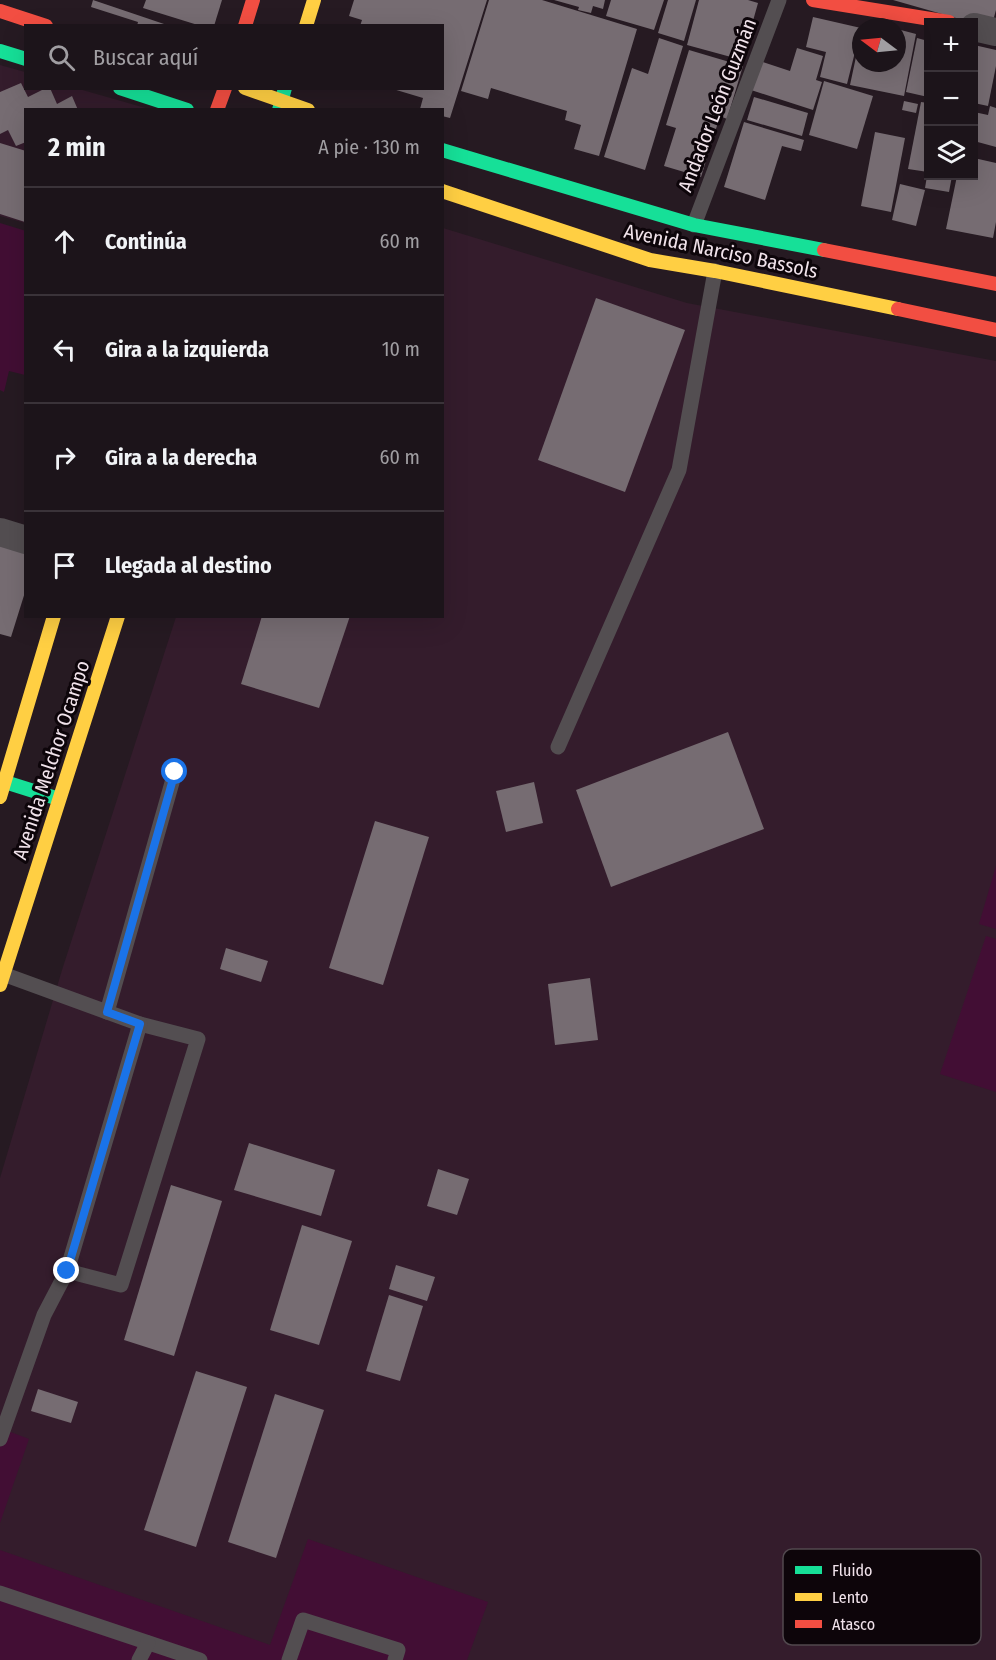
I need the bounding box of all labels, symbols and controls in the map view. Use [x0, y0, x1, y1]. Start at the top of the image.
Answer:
street label: Andador León Guzmán [673, 15, 761, 195]
north arrow [852, 18, 906, 72]
map controls [924, 18, 978, 180]
button: + [924, 18, 978, 72]
search box [24, 24, 444, 90]
icon: search [45, 41, 78, 74]
text: Buscar aquí [93, 44, 198, 71]
button: − [924, 72, 978, 126]
button: layers [924, 126, 978, 180]
text: 2 min [48, 132, 106, 163]
text: A pie · 130 m [318, 135, 420, 159]
street label: Avenida Narciso Bassols [622, 219, 820, 283]
icon: ahead [48, 225, 81, 258]
text: Continúa [105, 228, 187, 255]
text: 60 m [380, 229, 420, 253]
icon: left [48, 333, 81, 366]
text: Gira a la izquierda [105, 336, 269, 363]
text: 10 m [382, 337, 420, 361]
icon: right [48, 441, 81, 474]
text: Gira a la derecha [105, 444, 257, 471]
text: 60 m [380, 445, 420, 469]
icon: arrive [48, 549, 81, 582]
text: Llegada al destino [105, 552, 272, 579]
street label: Avenida Melchor Ocampo [7, 657, 95, 863]
route start [161, 758, 187, 784]
route end [53, 1257, 79, 1283]
legend [783, 1549, 981, 1645]
text: Fluido [832, 1561, 872, 1580]
text: Lento [832, 1588, 868, 1607]
text: Atasco [832, 1615, 875, 1634]

